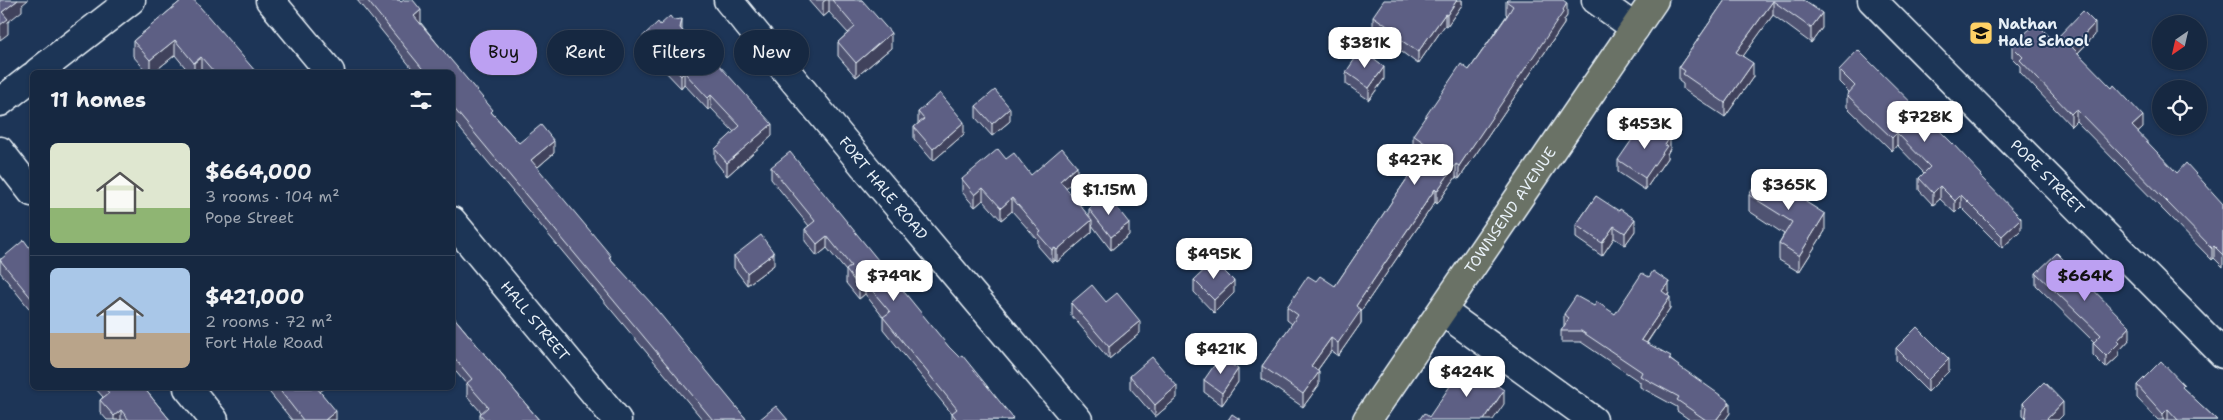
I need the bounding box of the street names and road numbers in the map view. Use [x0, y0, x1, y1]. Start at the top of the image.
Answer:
street label: FORT HALE ROAD [834, 133, 932, 244]
street label: POPE STREET [2006, 135, 2089, 219]
street label: TOWNSEND AVENUE [1460, 143, 1561, 277]
street label: HALL STREET [496, 277, 574, 365]

